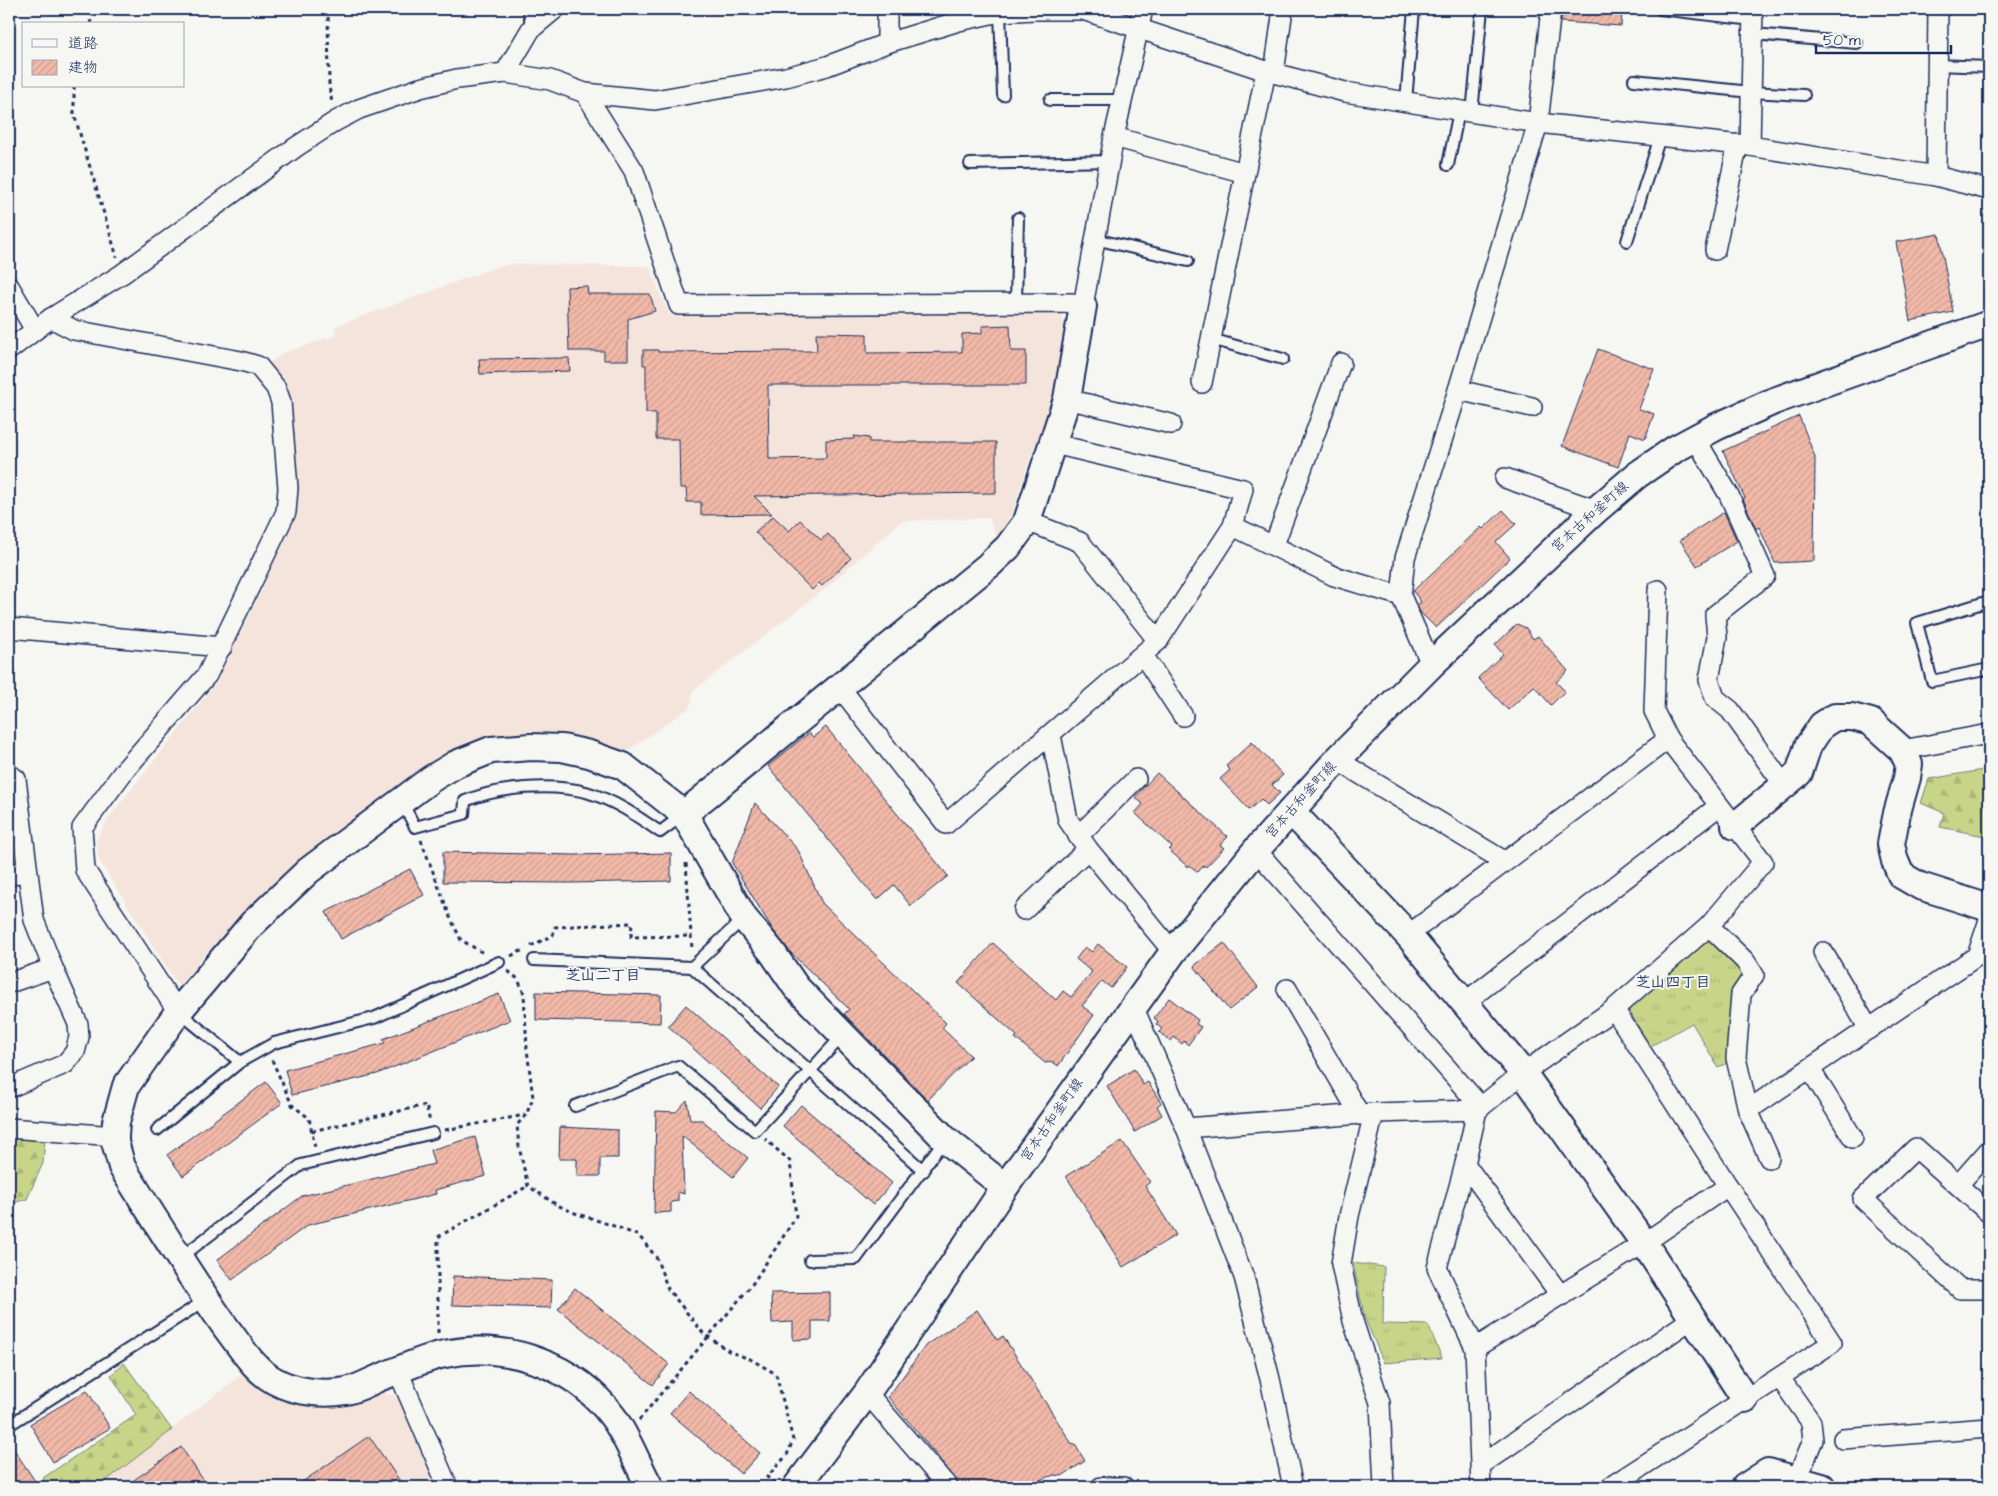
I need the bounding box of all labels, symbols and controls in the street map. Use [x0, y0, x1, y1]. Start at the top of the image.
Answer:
legend [22, 22, 185, 88]
scale bar [1816, 22, 1950, 54]
text: 50 m [1823, 30, 1861, 51]
text: 道路 [68, 33, 98, 54]
text: 建物 [68, 57, 98, 78]
street label: 宮本古和釜町線 [1547, 477, 1633, 557]
street label: 宮本古和釜町線 [1261, 757, 1341, 843]
district label: 芝山二丁目 [565, 965, 641, 986]
district label: 芝山四丁目 [1635, 972, 1711, 993]
street label: 宮本古和釜町線 [1016, 1074, 1088, 1166]

